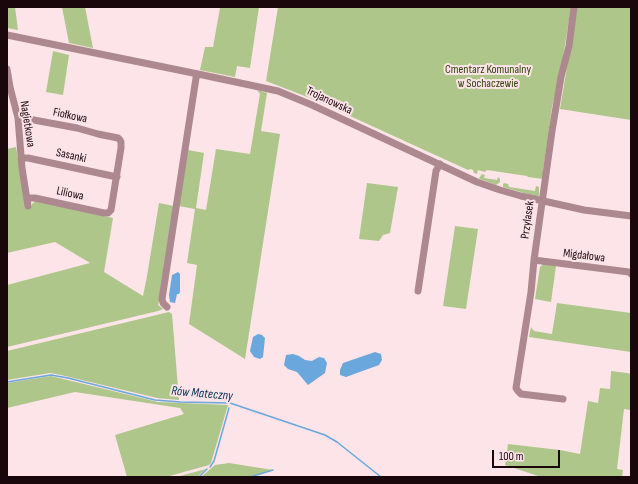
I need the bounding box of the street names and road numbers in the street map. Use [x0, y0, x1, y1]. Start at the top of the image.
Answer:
street label: Trojanowska [304, 84, 354, 118]
street label: Nagietkowa [16, 100, 38, 148]
street label: Fiołkowa [52, 105, 88, 127]
street label: Sasanki [55, 146, 87, 166]
street label: Liliowa [55, 184, 85, 204]
street label: Przylasek [518, 200, 538, 240]
street label: Migdałowa [562, 246, 606, 266]

